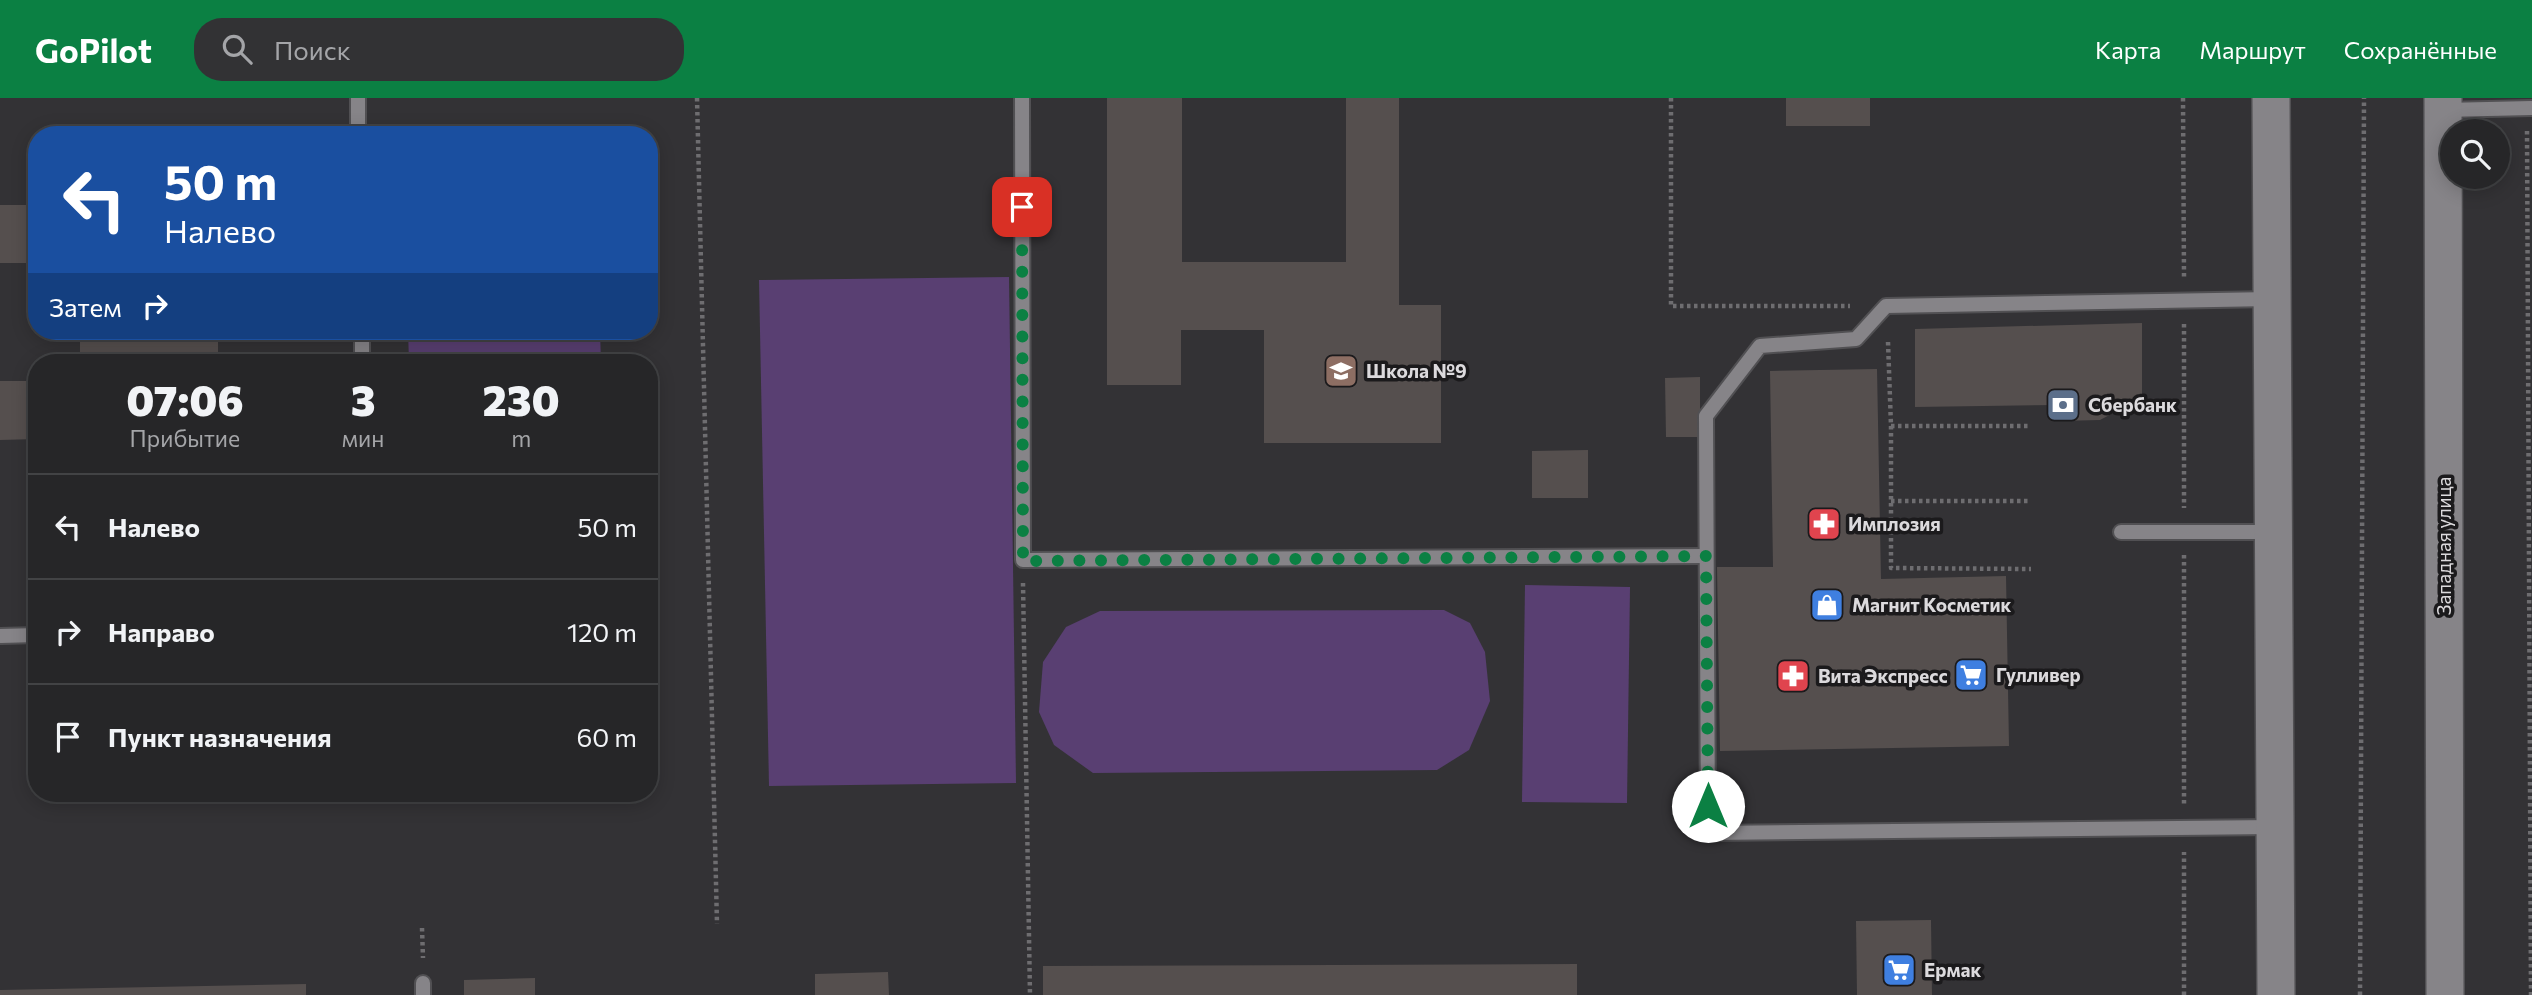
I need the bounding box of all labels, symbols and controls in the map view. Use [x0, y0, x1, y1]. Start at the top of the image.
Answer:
search box [194, 18, 684, 81]
text: GoPilot [35, 29, 152, 70]
icon: search [218, 30, 256, 68]
text: Поиск [274, 34, 351, 65]
text: Карта [2095, 35, 2161, 64]
text: Маршрут [2199, 35, 2306, 64]
text: Сохранённые [2344, 35, 2497, 64]
map controls [2440, 119, 2510, 189]
button: search [2440, 119, 2510, 189]
text: 50 m [164, 150, 277, 210]
icon: left [49, 154, 140, 245]
pin [992, 177, 1052, 237]
icon: arrive [1003, 188, 1041, 226]
text: Налево [164, 210, 276, 250]
icon: right [136, 287, 174, 325]
text: Затем [49, 291, 122, 322]
school or university icon: Школа №9 [1322, 352, 1360, 390]
place label: Школа №9 [1366, 359, 1467, 382]
text: 07:06 [126, 373, 244, 425]
text: 3 [351, 373, 375, 425]
text: 230 [483, 373, 560, 425]
bank icon: Сбербанк [2044, 386, 2082, 424]
place label: Сбербанк [2088, 393, 2177, 416]
text: Прибытие [130, 424, 240, 452]
text: мин [342, 424, 384, 452]
text: m [511, 424, 531, 452]
street label: Западная улица [2432, 477, 2455, 615]
pharmacy icon: Имплозия [1805, 505, 1843, 543]
icon: left [49, 508, 87, 546]
text: Налево [108, 511, 200, 542]
text: 50 m [577, 511, 637, 542]
place label: Имплозия [1848, 512, 1941, 535]
shop icon: Магнит Косметик [1808, 586, 1846, 624]
place label: Магнит Косметик [1852, 593, 2011, 616]
icon: right [49, 613, 87, 651]
text: Направо [108, 616, 215, 647]
text: 120 m [567, 616, 637, 647]
supermarket icon: Гулливер [1952, 656, 1990, 694]
pharmacy icon: Вита Экспресс [1774, 657, 1812, 695]
place label: Гулливер [1996, 663, 2081, 686]
place label: Вита Экспресс [1818, 664, 1948, 687]
icon: arrive [49, 718, 87, 756]
text: Пункт назначения [108, 721, 332, 752]
text: 60 m [577, 721, 637, 752]
position arrow [1671, 769, 1745, 843]
supermarket icon: Ермак [1880, 951, 1918, 989]
place label: Ермак [1924, 958, 1982, 981]

